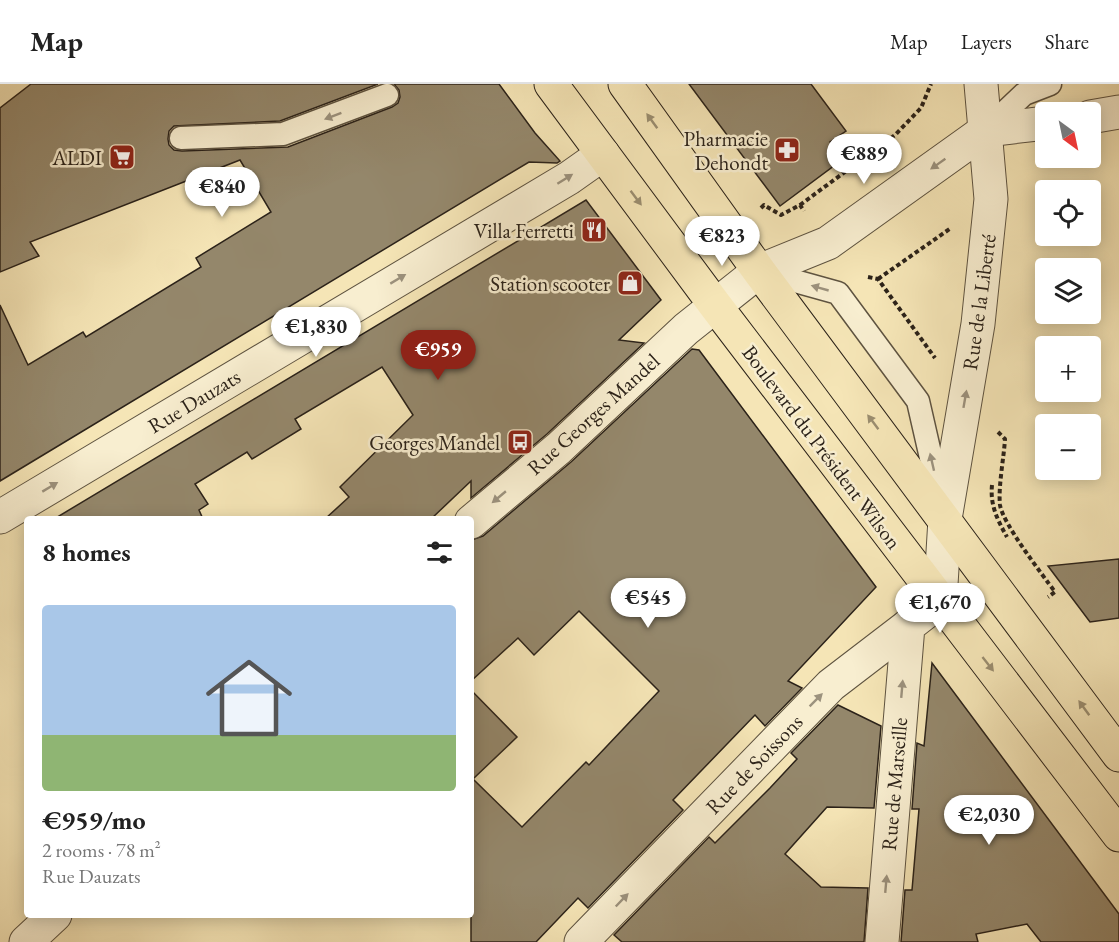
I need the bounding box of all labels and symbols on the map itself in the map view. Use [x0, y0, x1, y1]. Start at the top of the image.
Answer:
north arrow [1035, 102, 1101, 168]
one-way arrow [323, 111, 341, 121]
one-way arrow [647, 113, 658, 129]
place label: Pharmacie Dehondt [684, 125, 768, 176]
pin: €889 [828, 134, 900, 185]
pharmacy icon: Pharmacie Dehondt [772, 135, 802, 165]
supermarket icon: ALDI [107, 142, 137, 172]
place label: ALDI [51, 144, 102, 171]
one-way arrow [931, 158, 947, 170]
pin: €840 [186, 167, 258, 218]
one-way arrow [557, 174, 574, 185]
one-way arrow [629, 191, 641, 206]
restaurant icon: Villa Ferretti [579, 215, 609, 245]
pin: €823 [686, 216, 758, 267]
place label: Villa Ferretti [474, 217, 574, 244]
street label: Rue de la Liberté [956, 232, 1002, 372]
shop icon: Station scooter [615, 268, 645, 298]
place label: Station scooter [490, 270, 610, 297]
one-way arrow [390, 274, 406, 285]
one-way arrow [811, 283, 829, 292]
pin: €1,830 [267, 307, 365, 358]
pin: €959 [402, 330, 474, 381]
street label: Boulevard du Président Wilson [736, 340, 908, 554]
street label: Rue Georges Mandel [521, 347, 665, 481]
street label: Rue Dauzats [143, 363, 245, 439]
one-way arrow [961, 390, 970, 409]
one-way arrow [866, 414, 879, 430]
bus stop icon: Georges Mandel [505, 427, 535, 457]
place label: Georges Mandel [369, 429, 500, 456]
one-way arrow [927, 453, 937, 472]
one-way arrow [42, 482, 59, 492]
one-way arrow [491, 491, 507, 504]
pin: €545 [612, 578, 684, 629]
pin: €1,670 [891, 583, 989, 634]
one-way arrow [981, 657, 993, 672]
one-way arrow [897, 680, 907, 699]
one-way arrow [809, 693, 823, 707]
one-way arrow [1078, 701, 1090, 717]
street label: Rue de Soissons [700, 708, 809, 820]
street label: Rue de Marseille [875, 716, 913, 852]
pin: €2,030 [940, 795, 1038, 846]
one-way arrow [882, 874, 891, 893]
one-way arrow [615, 893, 628, 908]

